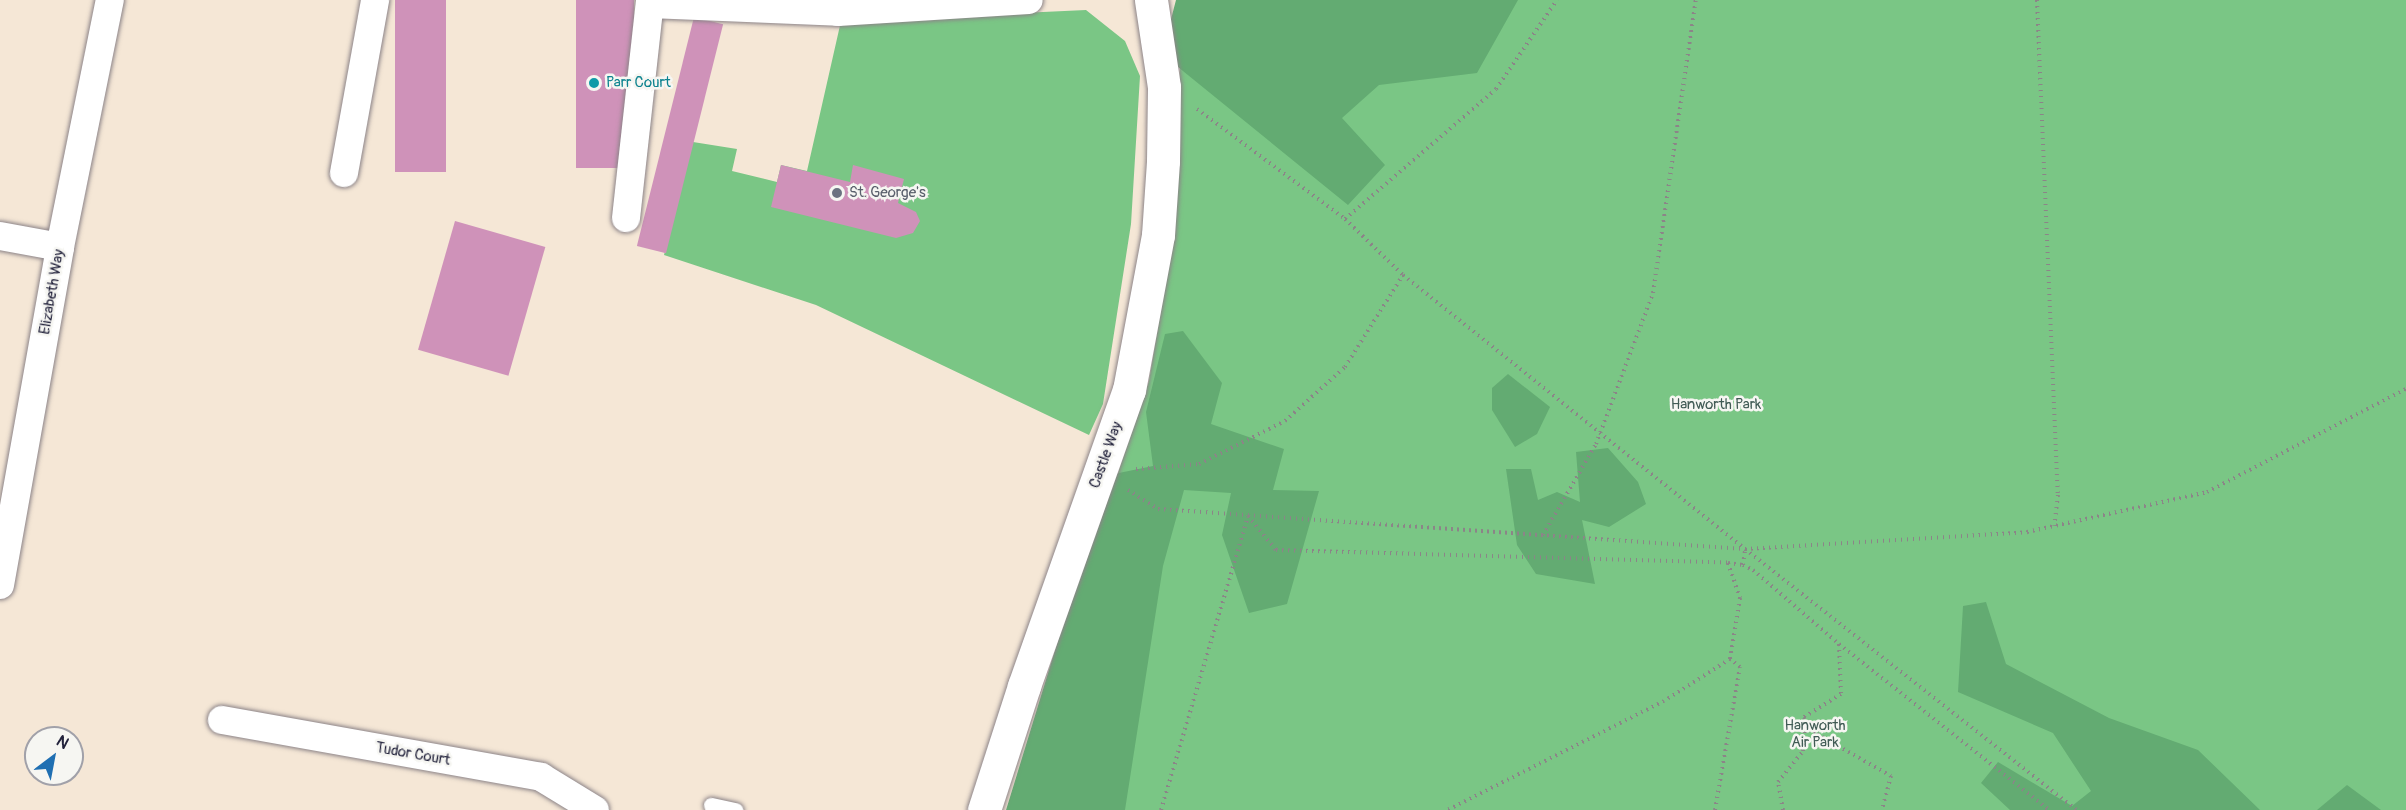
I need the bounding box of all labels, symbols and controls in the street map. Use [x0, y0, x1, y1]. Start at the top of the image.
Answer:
place label: Parr Court [606, 74, 671, 92]
marker: Parr Court [587, 76, 601, 90]
place label: St. George's [849, 184, 926, 202]
marker: St. George's [830, 186, 844, 200]
street label: Elizabeth Way [36, 248, 68, 336]
park label: Hanworth Park [1671, 396, 1761, 414]
street label: Castle Way [1086, 419, 1126, 491]
park label: Hanworth Air Park [1784, 716, 1846, 751]
north arrow [24, 726, 84, 786]
text: N [53, 731, 72, 754]
street label: Tudor Court [374, 739, 452, 769]

